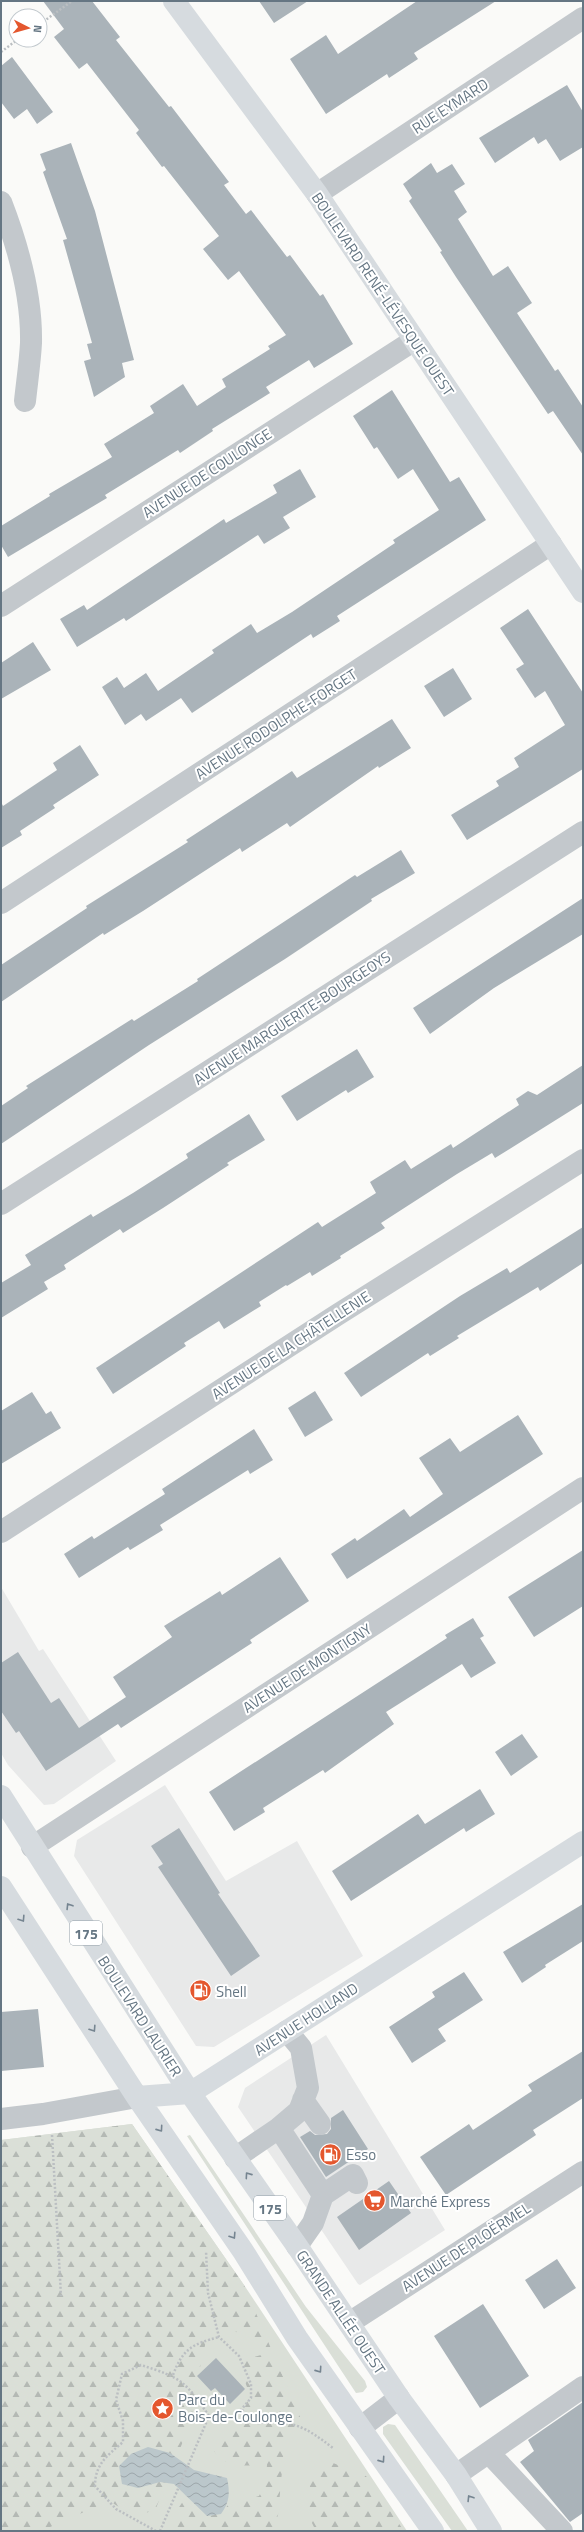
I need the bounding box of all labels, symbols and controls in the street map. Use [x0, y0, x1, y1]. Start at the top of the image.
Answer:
north arrow [8, 8, 48, 48]
text: N [30, 24, 46, 34]
street label: RUE EYMARD [407, 73, 493, 139]
street label: BOULEVARD RENÉ-LÉVESQUE OUEST [306, 187, 460, 401]
street label: AVENUE DE COULONGE [138, 422, 276, 524]
street label: AVENUE RODOLPHE-FORGET [191, 663, 361, 785]
street label: AVENUE MARGUERITE-BOURGEOYS [189, 945, 395, 1091]
street label: AVENUE DE LA CHÂTELLENIE [207, 1285, 375, 1405]
street label: AVENUE DE MONTIGNY [238, 1618, 376, 1718]
one-way arrow [67, 1903, 74, 1910]
one-way arrow [17, 1915, 24, 1922]
road number: 175 [70, 1921, 102, 1945]
street label: BOULEVARD LAURIER [92, 1951, 188, 2081]
street label: AVENUE HOLLAND [249, 1977, 363, 2061]
fuel station icon: Shell [187, 1978, 213, 2004]
place label: Shell [216, 1980, 247, 2003]
one-way arrow [88, 2025, 95, 2032]
one-way arrow [155, 2125, 163, 2132]
fuel station icon: Esso [317, 2141, 343, 2167]
place label: Esso [346, 2143, 376, 2166]
one-way arrow [246, 2173, 253, 2180]
supermarket icon: Marché Express [362, 2188, 388, 2214]
place label: Marché Express [390, 2190, 490, 2213]
road number: 175 [254, 2196, 286, 2220]
street label: AVENUE DE PLOËRMEL [397, 2197, 535, 2297]
one-way arrow [228, 2232, 235, 2239]
street label: GRANDE ALLÉE OUEST [291, 2245, 391, 2379]
one-way arrow [314, 2365, 321, 2372]
place label: Parc du Bois-de-Coulonge [178, 2388, 293, 2428]
place icon: Parc du Bois-de-Coulonge [150, 2395, 176, 2421]
one-way arrow [377, 2456, 385, 2463]
one-way arrow [468, 2495, 475, 2502]

